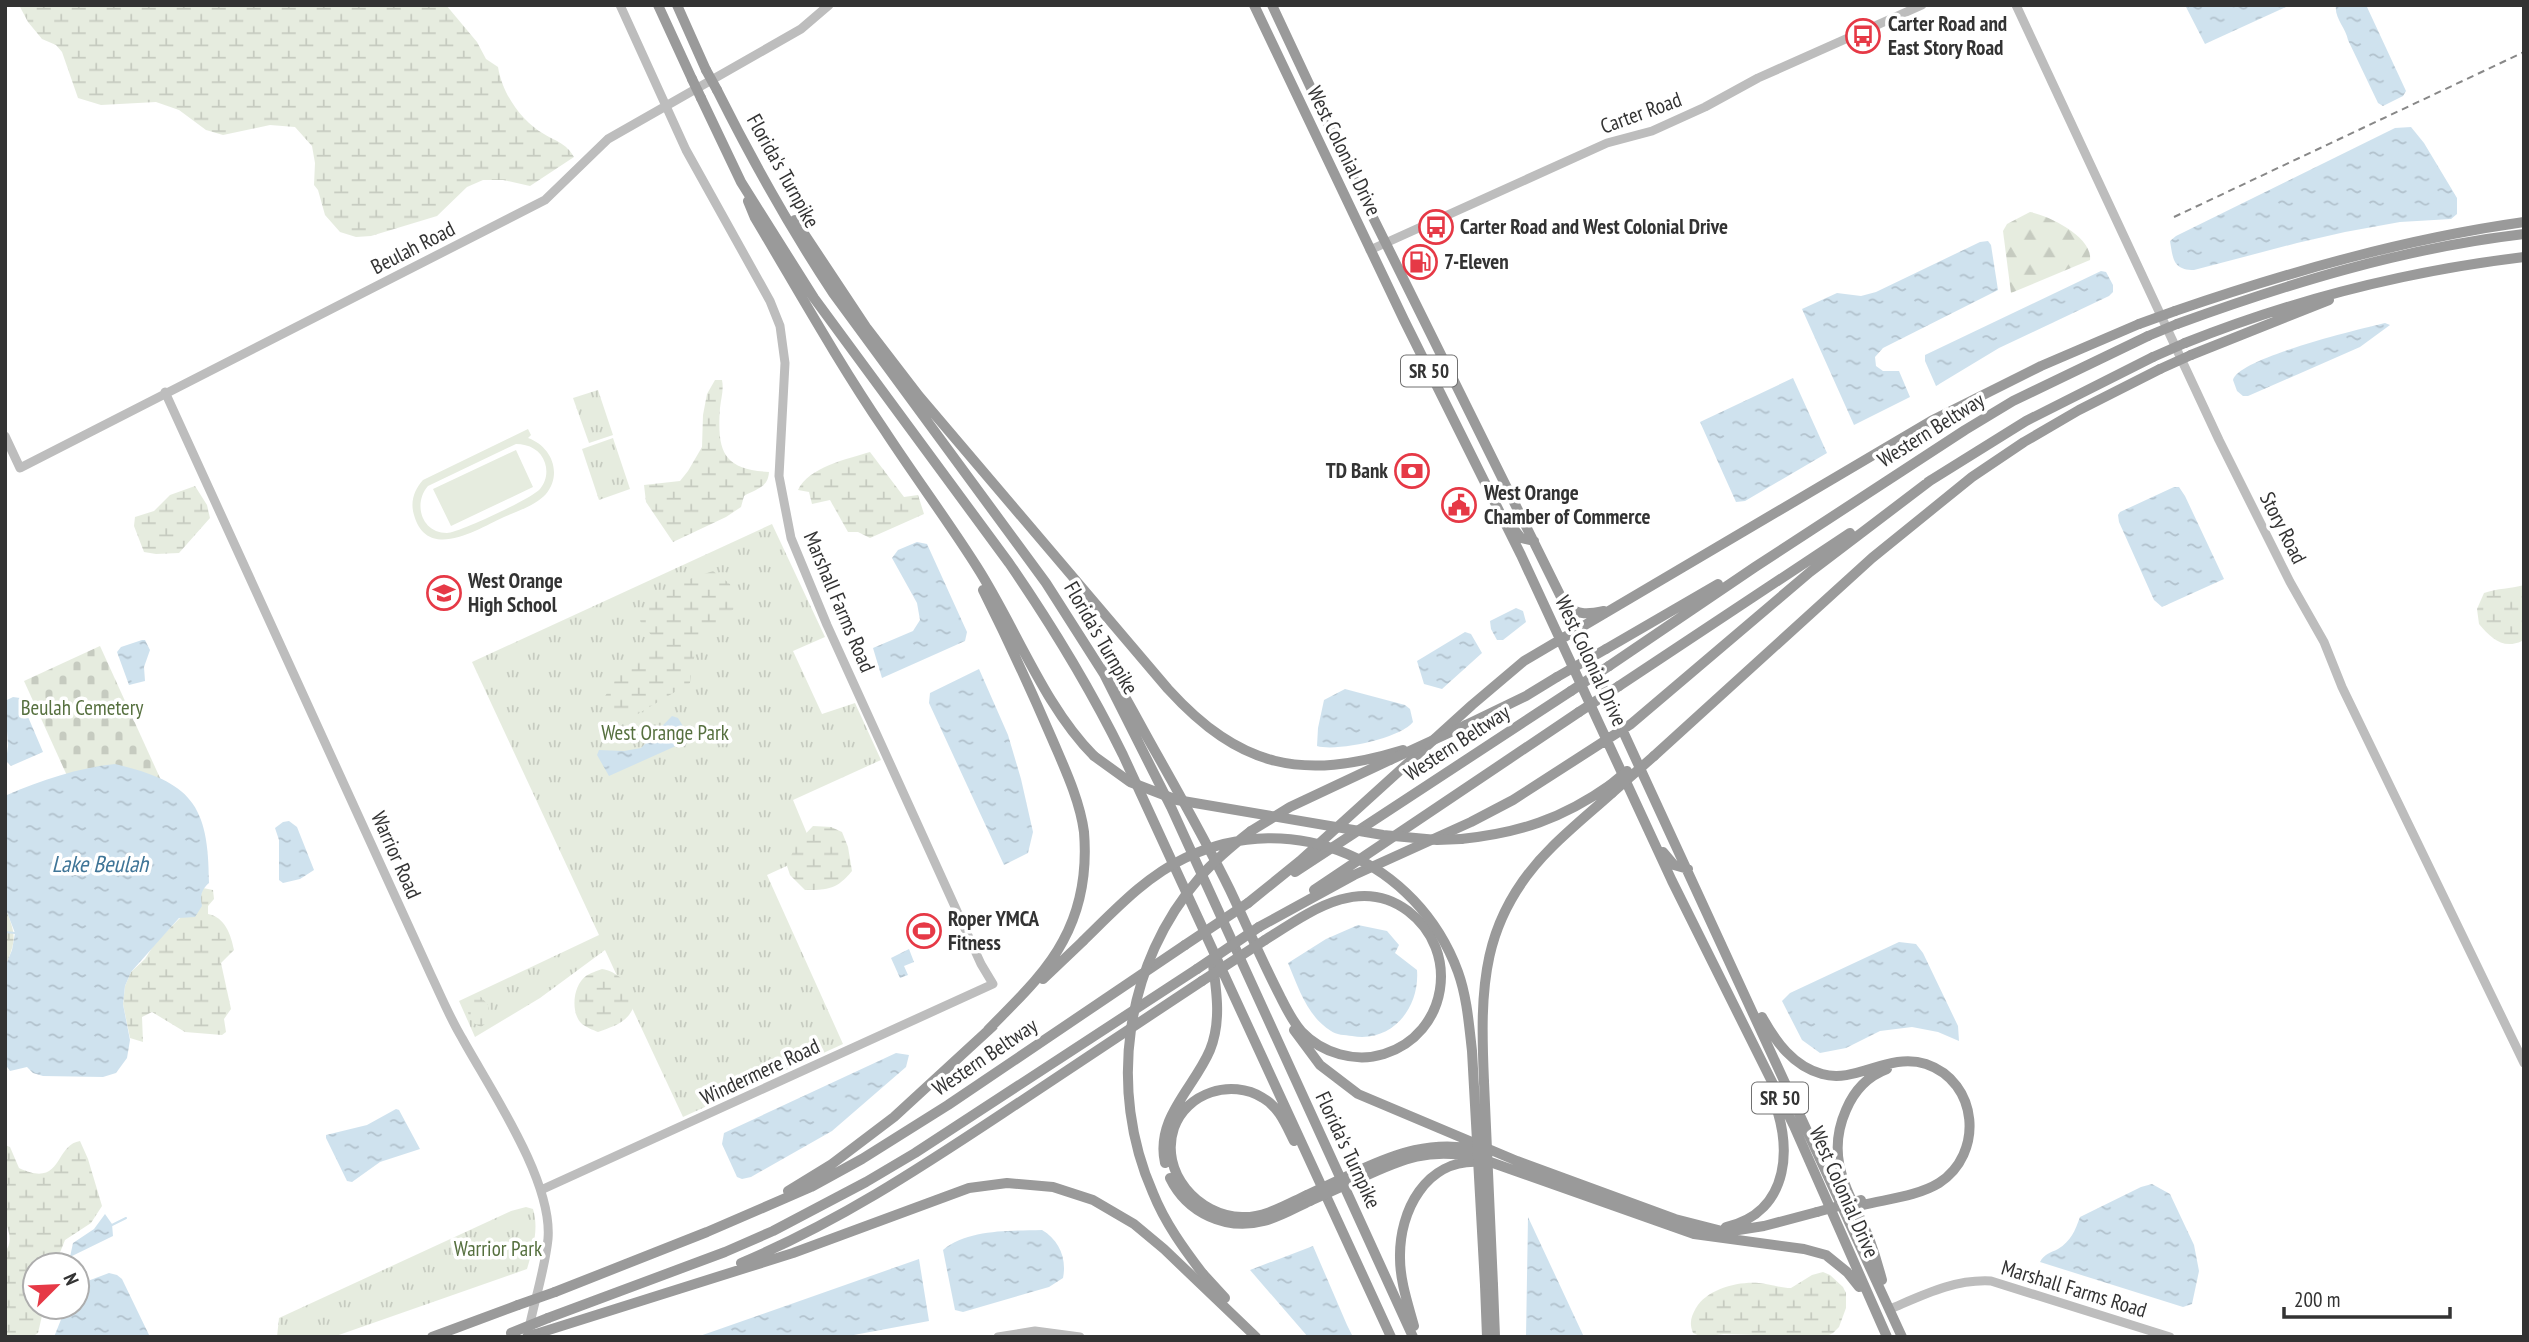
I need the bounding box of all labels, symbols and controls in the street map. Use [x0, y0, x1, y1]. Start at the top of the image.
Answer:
place label: Carter Road and East Story Road [1888, 10, 2007, 61]
bus stop icon: Carter Road and East Story Road [1844, 17, 1882, 55]
street label: West Colonial Drive [1301, 81, 1388, 220]
street label: Carter Road [1597, 85, 1685, 140]
street label: Florida's Turnpike [741, 109, 826, 232]
bus stop icon: Carter Road and West Colonial Drive [1417, 208, 1455, 246]
place label: Carter Road and West Colonial Drive [1460, 213, 1728, 240]
street label: Beulah Road [366, 215, 459, 280]
fuel station icon: 7-Eleven [1401, 243, 1439, 281]
place label: 7-Eleven [1444, 248, 1509, 275]
road number: SR 50 [1401, 356, 1457, 386]
street label: Western Beltway [1872, 386, 1989, 473]
bank icon: TD Bank [1393, 452, 1431, 490]
place label: TD Bank [1326, 457, 1388, 484]
place label: West Orange Chamber of Commerce [1483, 479, 1651, 530]
public building icon: West Orange Chamber of Commerce [1440, 486, 1478, 524]
street label: Story Road [2254, 487, 2313, 568]
street label: Marshall Farms Road [798, 527, 881, 676]
place label: West Orange High School [467, 567, 563, 618]
school or university icon: West Orange High School [425, 574, 463, 612]
street label: Florida's Turnpike [1058, 576, 1145, 699]
street label: West Colonial Drive [1549, 591, 1634, 730]
park label: Beulah Cemetery [21, 694, 143, 721]
street label: Western Beltway [1399, 698, 1515, 787]
park label: West Orange Park [601, 719, 729, 746]
street label: Warrior Road [365, 807, 428, 903]
water label: Lake Beulah [52, 849, 150, 878]
place label: Roper YMCA Fitness [948, 905, 1040, 956]
sports icon: Roper YMCA Fitness [905, 912, 943, 950]
street label: Western Beltway [927, 1012, 1042, 1102]
street label: Windermere Road [696, 1032, 824, 1111]
road number: SR 50 [1752, 1082, 1808, 1114]
street label: Florida's Turnpike [1310, 1087, 1387, 1213]
street label: West Colonial Drive [1803, 1122, 1885, 1262]
park label: Warrior Park [454, 1235, 542, 1262]
north arrow [21, 1251, 91, 1321]
street label: Marshall Farms Road [1998, 1254, 2150, 1323]
text: N [58, 1270, 85, 1289]
scale bar [2284, 1276, 2450, 1320]
text: 200 m [2294, 1286, 2340, 1313]

